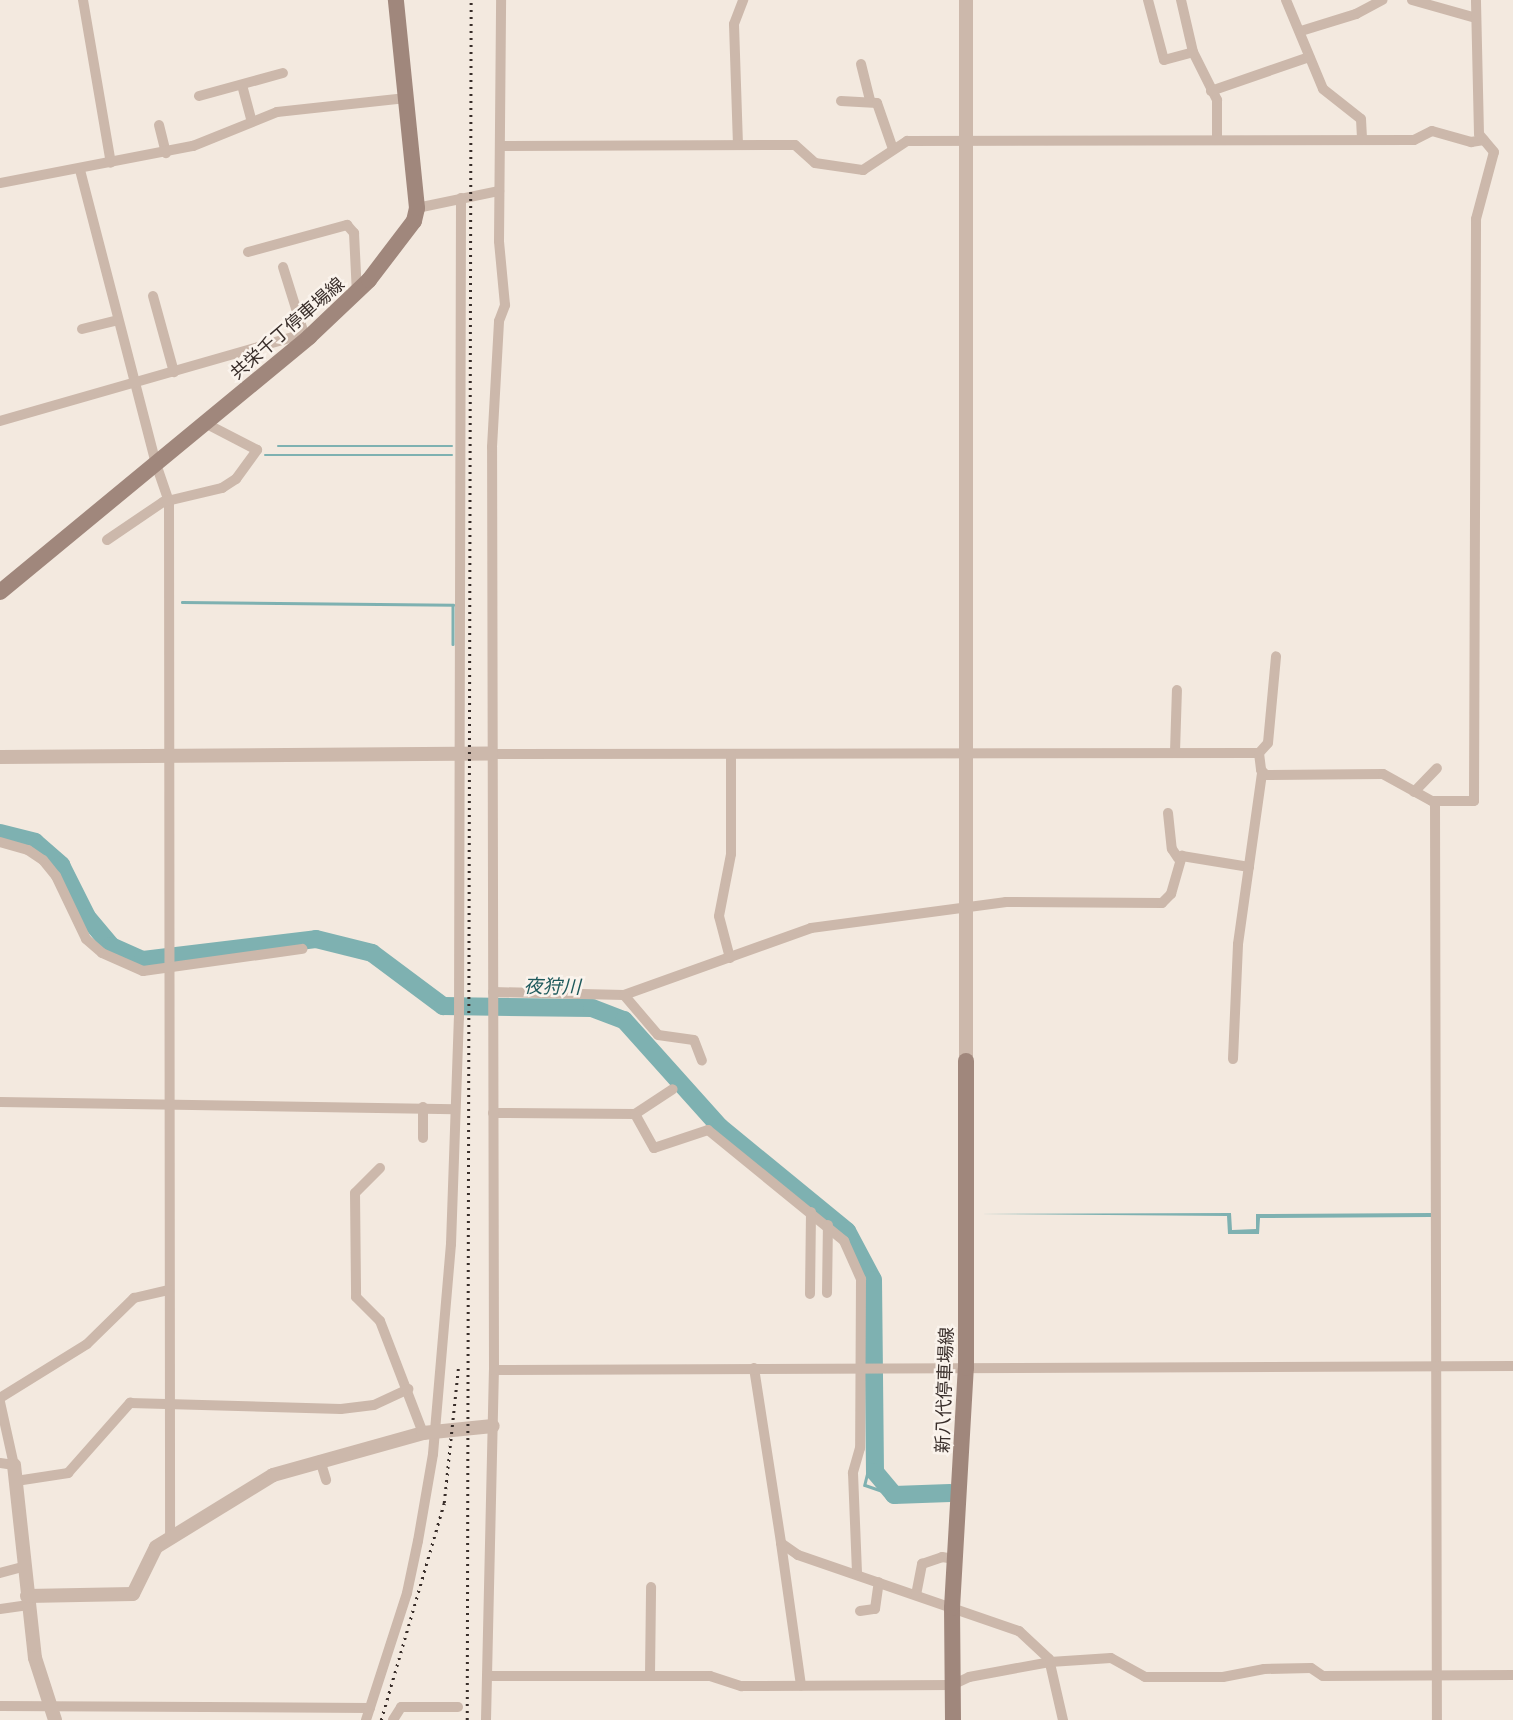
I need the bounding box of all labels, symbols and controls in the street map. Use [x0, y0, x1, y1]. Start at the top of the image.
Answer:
street label: 共栄千丁停車場線 [226, 273, 348, 383]
water label: 夜狩川 [523, 975, 581, 999]
street label: 新八代停車場線 [931, 1327, 957, 1453]

